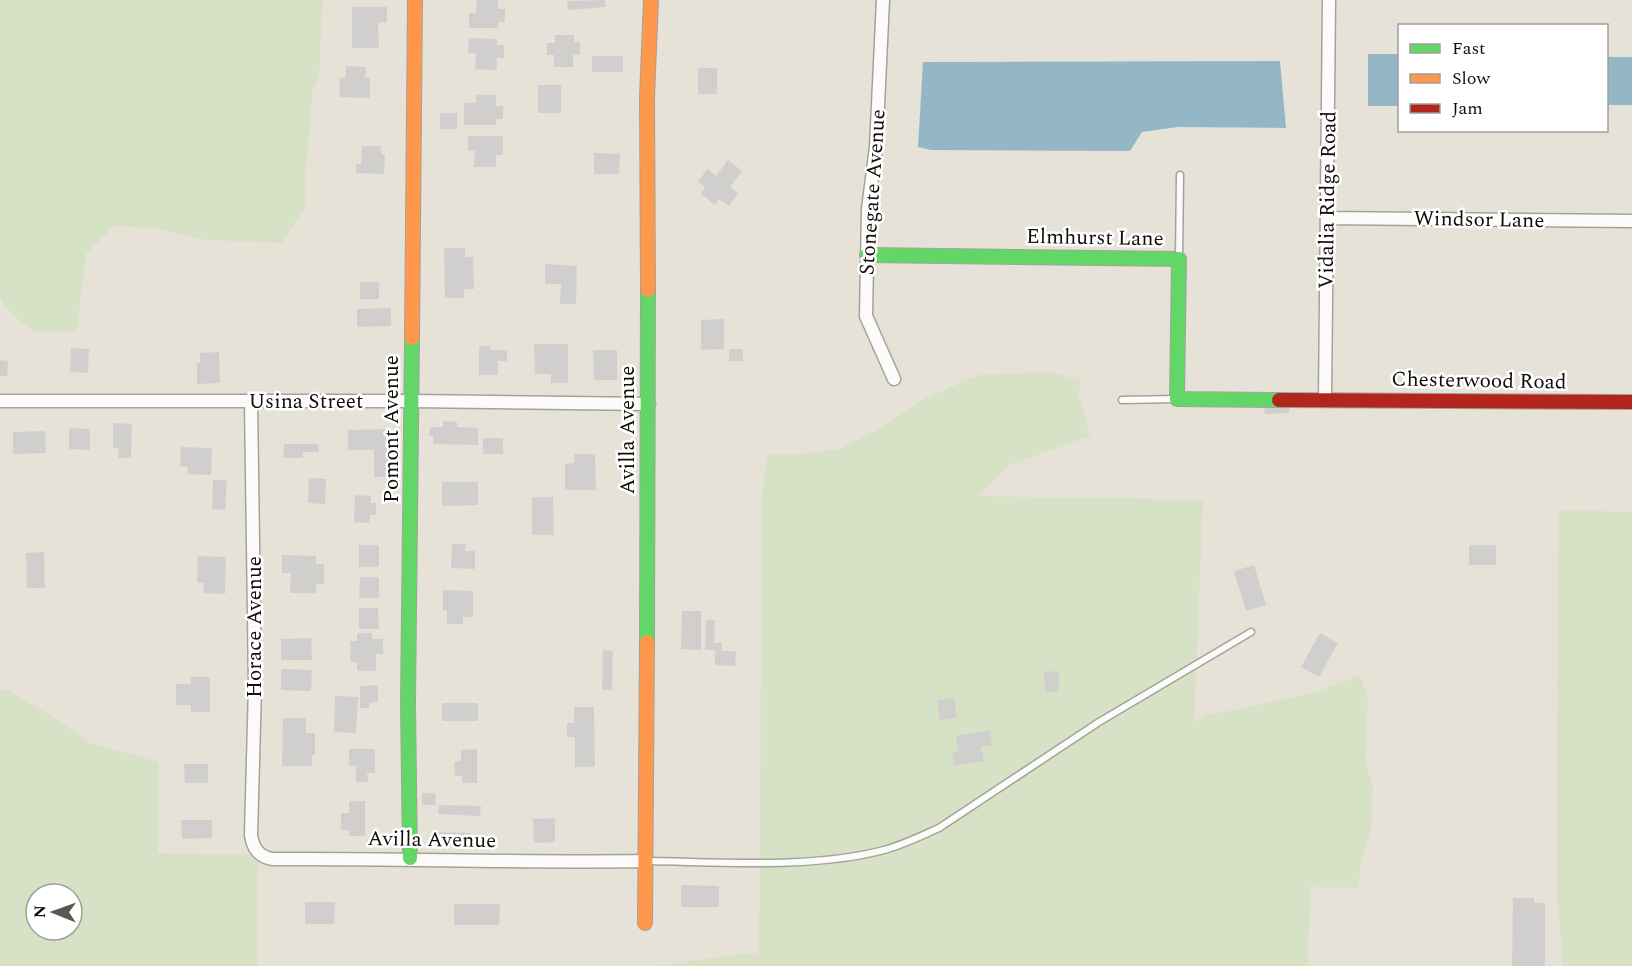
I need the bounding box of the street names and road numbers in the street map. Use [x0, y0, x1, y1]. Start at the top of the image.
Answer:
street label: Stonegate Avenue [851, 108, 895, 276]
street label: Vidalia Ridge Road [1310, 111, 1346, 290]
street label: Windsor Lane [1413, 203, 1545, 237]
street label: Elmhurst Lane [1026, 221, 1164, 255]
street label: Pomont Avenue [376, 355, 408, 503]
street label: Chesterwood Road [1391, 363, 1567, 399]
street label: Avilla Avenue [612, 366, 644, 494]
street label: Usina Street [249, 386, 363, 418]
street label: Horace Avenue [239, 556, 271, 698]
street label: Avilla Avenue [367, 823, 497, 857]

